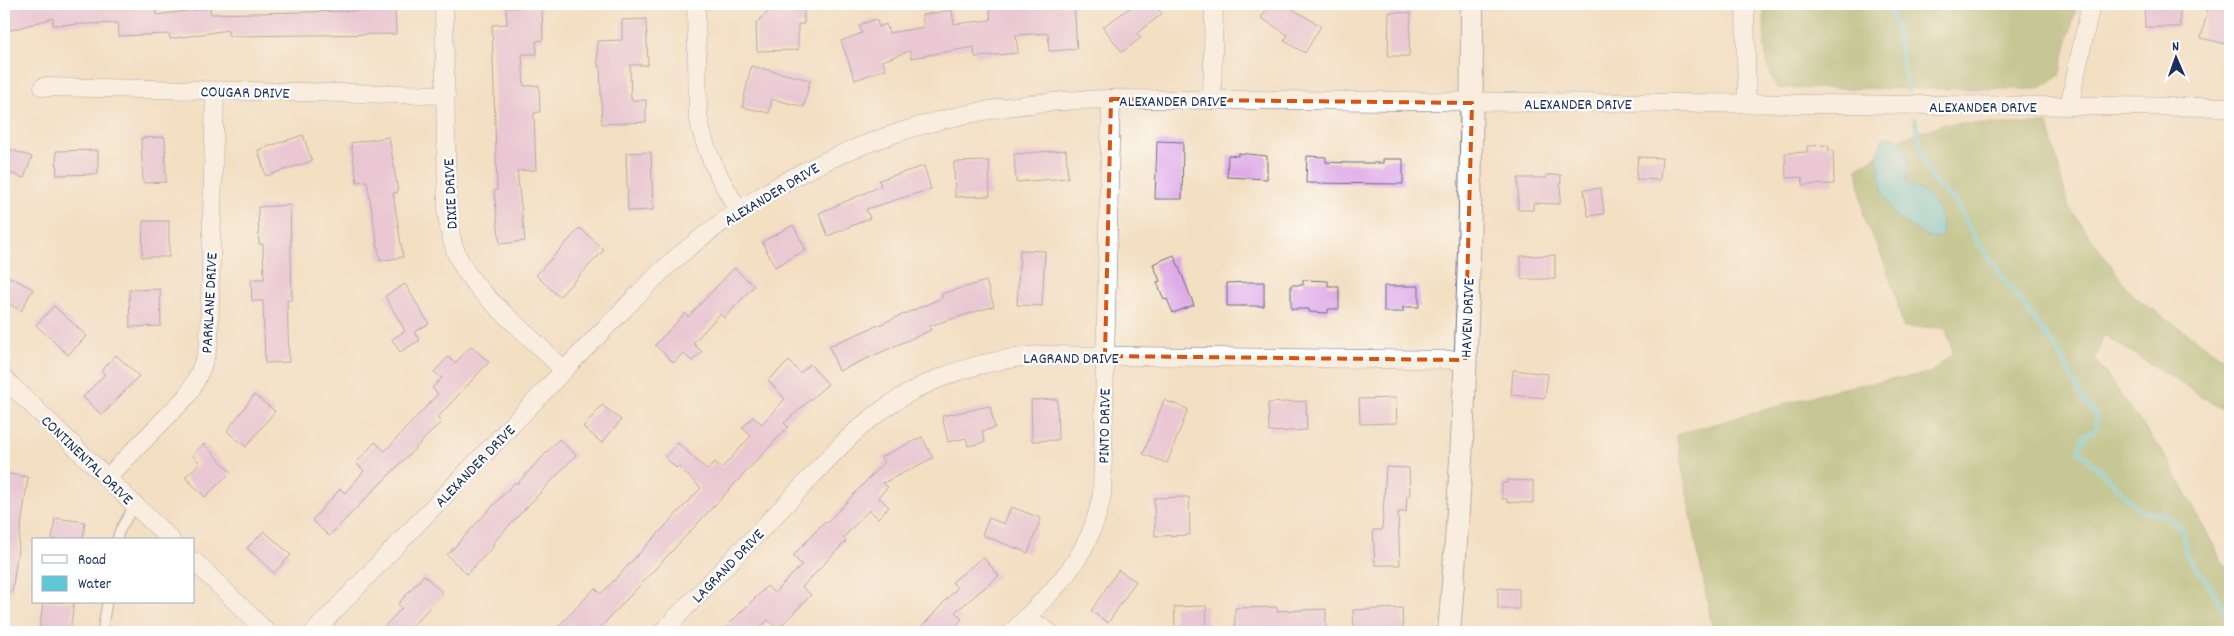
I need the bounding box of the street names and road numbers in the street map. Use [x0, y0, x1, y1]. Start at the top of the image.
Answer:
street label: COUGAR DRIVE [200, 81, 290, 106]
street label: ALEXANDER DRIVE [1119, 91, 1228, 114]
street label: ALEXANDER DRIVE [1524, 94, 1633, 117]
street label: ALEXANDER DRIVE [1929, 97, 2038, 120]
street label: DIXIE DRIVE [438, 157, 465, 230]
street label: ALEXANDER DRIVE [720, 157, 825, 233]
street label: PARKLANE DRIVE [196, 251, 225, 354]
street label: HAVEN DRIVE [1456, 277, 1481, 358]
street label: LAGRAND DRIVE [1023, 348, 1120, 371]
street label: PINTO DRIVE [1093, 387, 1118, 464]
street label: CONTINENTAL DRIVE [35, 411, 138, 512]
street label: ALEXANDER DRIVE [430, 419, 522, 513]
street label: LAGRAND DRIVE [687, 524, 771, 609]

